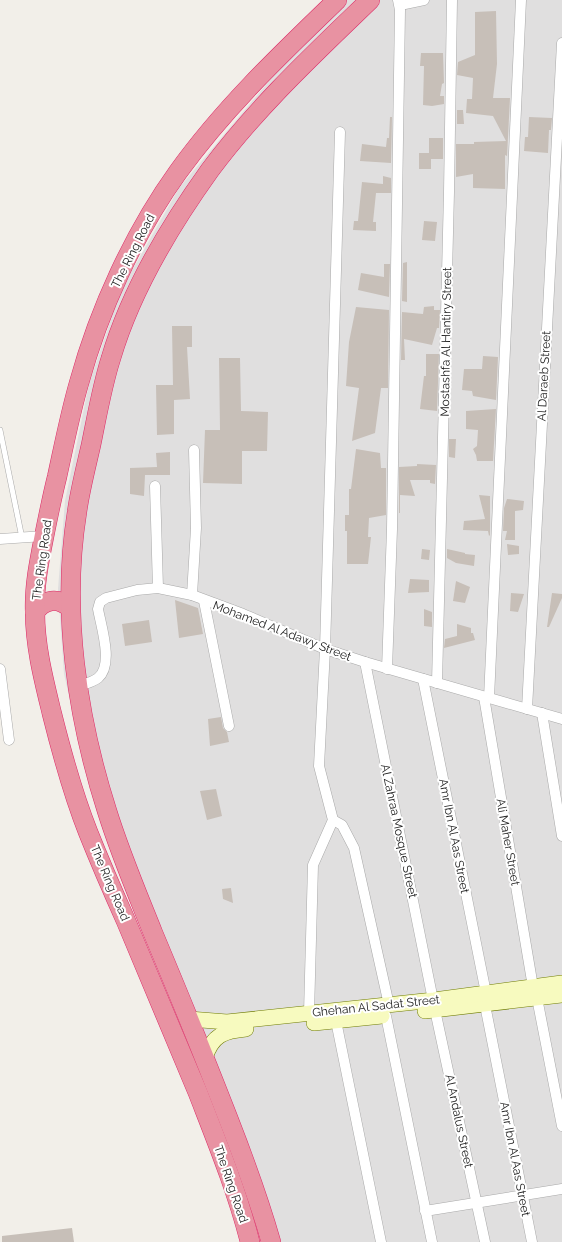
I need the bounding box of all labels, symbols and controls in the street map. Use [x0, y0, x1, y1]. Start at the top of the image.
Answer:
street label: The Ring Road [108, 212, 158, 290]
street label: Mostashfa Al Hantiry Street [438, 267, 454, 417]
street label: Al Daraeb Street [535, 330, 553, 422]
street label: The Ring Road [29, 519, 55, 601]
street label: Mohamed Al Adawy Street [211, 598, 353, 664]
street label: Al Zahraa Mosque Street [378, 763, 420, 899]
street label: Amr Ibn Al Aas Street [436, 777, 472, 895]
street label: Ali Maher Street [493, 797, 523, 887]
street label: The Ring Road [88, 843, 132, 923]
street label: Ghehan Al Sadat Street [312, 992, 440, 1020]
street label: Al Andalus Street [442, 1073, 476, 1169]
street label: Amr Ibn Al Aas Street [497, 1100, 533, 1218]
street label: The Ring Road [211, 1143, 251, 1225]

